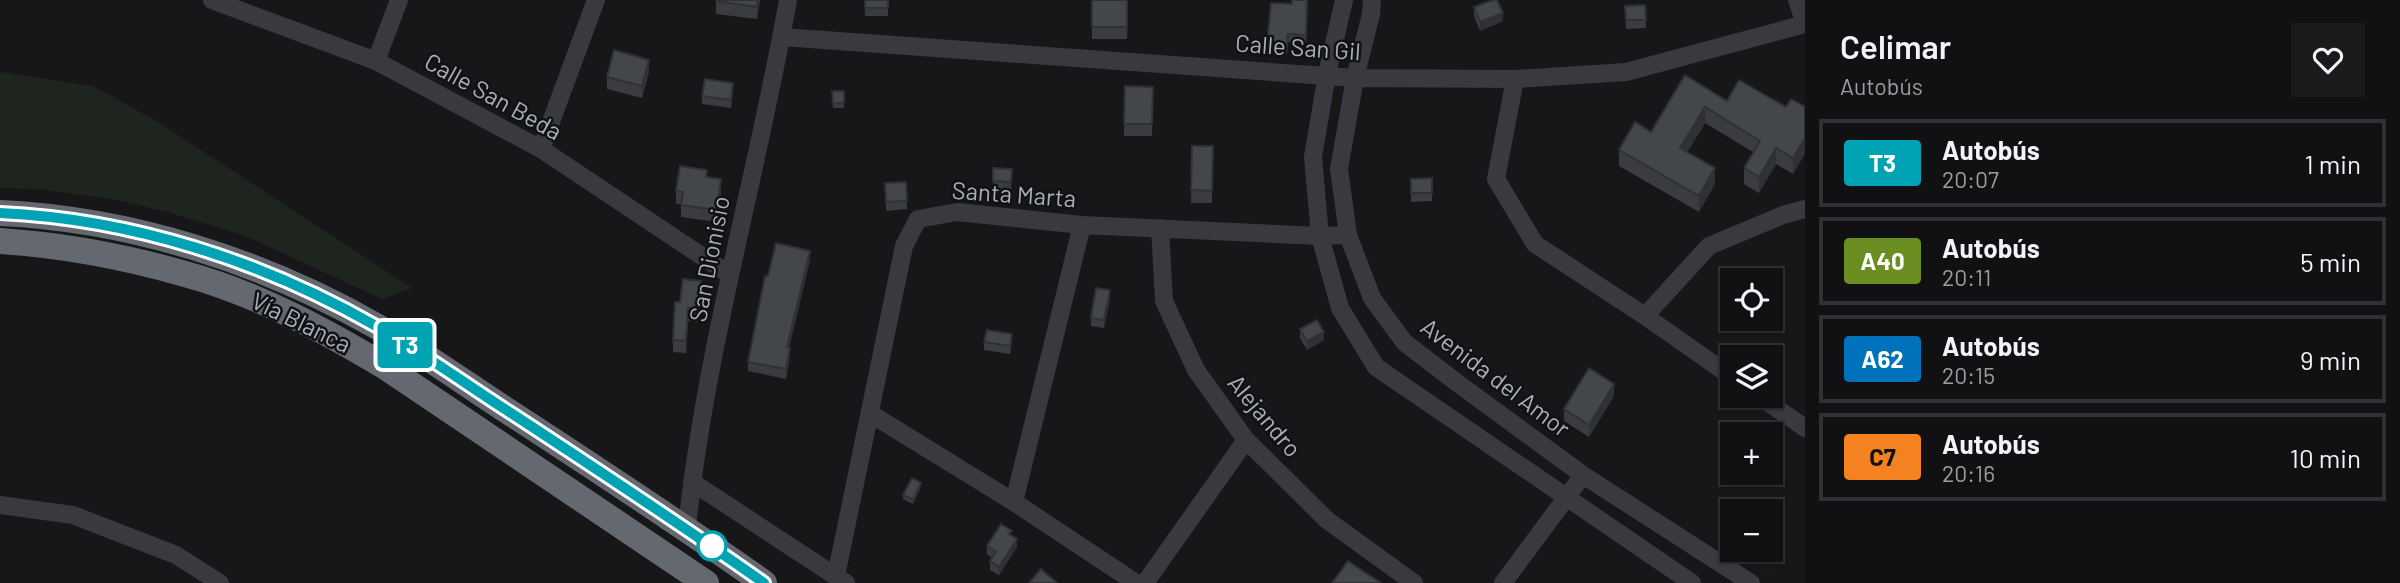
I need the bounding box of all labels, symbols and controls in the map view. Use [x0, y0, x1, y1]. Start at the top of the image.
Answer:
button: heart [2291, 23, 2365, 97]
text: Celimar [1840, 26, 1951, 66]
street label: Calle San Gil [1234, 28, 1362, 65]
street label: Calle San Beda [420, 46, 567, 145]
text: Autobús [1840, 72, 1923, 100]
text: Autobús [1942, 134, 2040, 165]
text: T3 [1869, 148, 1896, 177]
text: 1 min [2305, 148, 2361, 179]
text: 20:07 [1942, 165, 1999, 193]
street label: Santa Marta [951, 175, 1077, 212]
street label: San Dionisio [682, 193, 735, 324]
text: Autobús [1942, 232, 2040, 263]
text: A40 [1860, 246, 1905, 275]
text: 5 min [2300, 246, 2361, 277]
text: 20:11 [1942, 263, 1991, 291]
map controls [1720, 268, 1783, 562]
button: locate [1720, 268, 1783, 331]
street label: Vía Blanca [247, 285, 356, 358]
street label: Avenida del Amor [1416, 311, 1576, 442]
line badge: T3 [374, 322, 436, 368]
text: T3 [392, 330, 419, 359]
text: Autobús [1942, 330, 2040, 361]
text: A62 [1861, 344, 1904, 373]
text: 9 min [2300, 344, 2361, 375]
button: layers [1720, 345, 1783, 408]
text: 20:15 [1942, 361, 1995, 389]
street label: Alejandro [1222, 368, 1308, 462]
button: + [1720, 422, 1783, 485]
text: Autobús [1942, 428, 2040, 459]
text: C7 [1869, 442, 1896, 471]
text: 10 min [2290, 442, 2361, 473]
text: 20:16 [1942, 459, 1995, 487]
button: − [1720, 499, 1783, 562]
unlabelled marker [697, 531, 727, 561]

